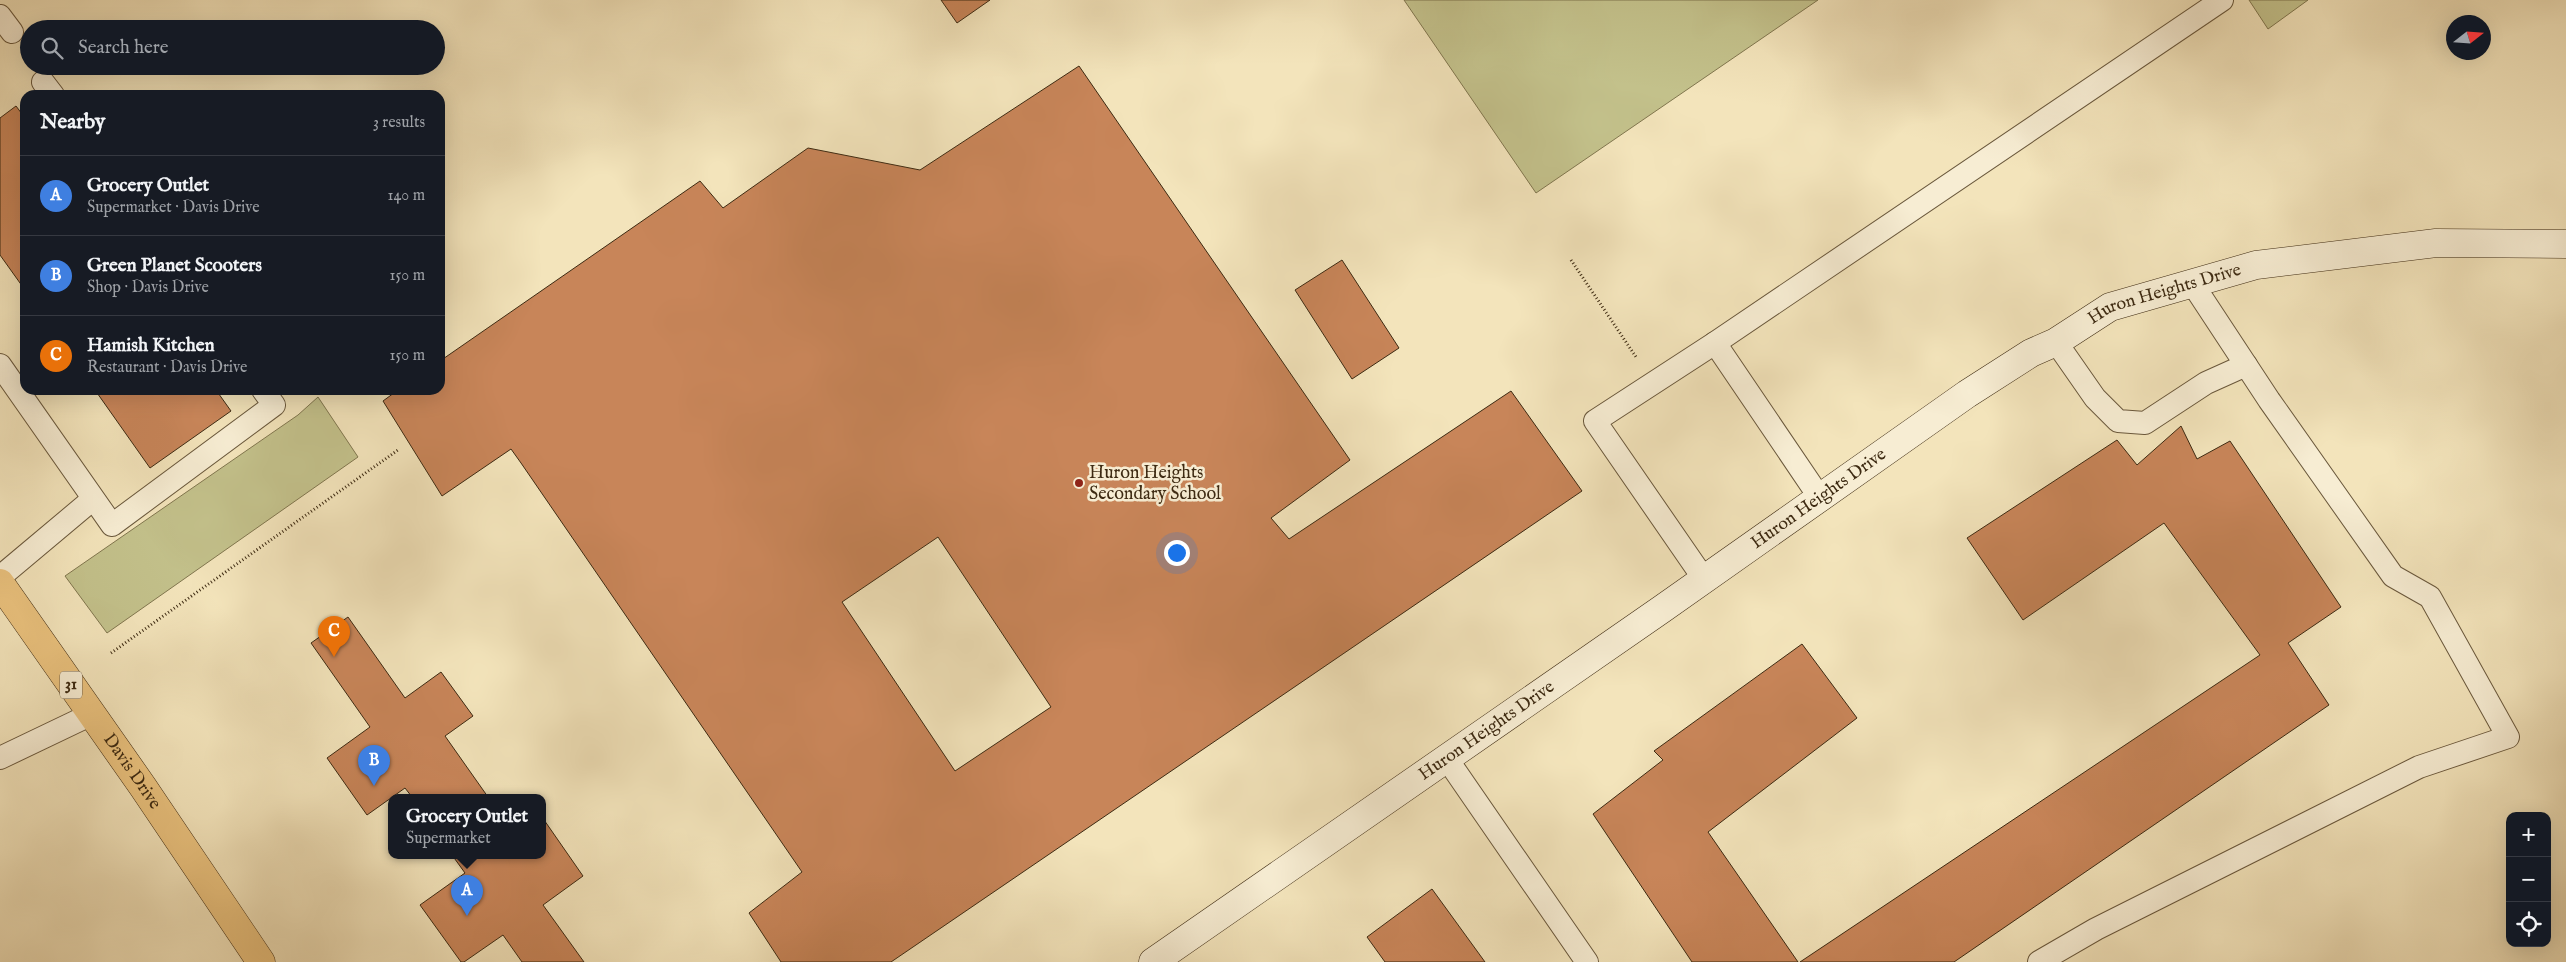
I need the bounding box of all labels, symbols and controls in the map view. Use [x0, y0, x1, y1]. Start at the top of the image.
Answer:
north arrow [2446, 15, 2491, 60]
search box [20, 20, 445, 75]
icon: search [38, 34, 66, 62]
text: Search here [78, 36, 169, 60]
text: Nearby [40, 109, 105, 136]
text: 3 results [373, 113, 425, 133]
text: Grocery Outlet [87, 174, 209, 198]
text: A [51, 186, 61, 206]
text: 140 m [387, 186, 425, 206]
text: Supermarket · Davis Drive [87, 198, 260, 218]
text: Green Planet Scooters [87, 254, 262, 278]
street label: Huron Heights Drive [2083, 258, 2244, 330]
text: B [51, 266, 61, 286]
text: 150 m [390, 266, 425, 286]
text: Shop · Davis Drive [87, 278, 209, 298]
text: Hamish Kitchen [87, 334, 215, 358]
text: C [50, 346, 62, 366]
text: 150 m [390, 346, 425, 366]
text: Restaurant · Davis Drive [87, 358, 247, 378]
street label: Huron Heights Drive [1746, 443, 1891, 554]
place label: Huron Heights Secondary School [1089, 462, 1221, 506]
marker: Huron Heights Secondary School [1073, 477, 1085, 489]
your location [1164, 540, 1190, 566]
pin: C [318, 616, 350, 657]
road number: 31 [60, 672, 82, 698]
street label: Huron Heights Drive [1414, 675, 1559, 786]
street label: Davis Drive [98, 729, 166, 814]
pin: B [358, 745, 390, 786]
popup [388, 794, 546, 859]
text: Grocery Outlet [406, 805, 528, 829]
map controls [2506, 812, 2551, 947]
button: + [2506, 812, 2551, 857]
text: Supermarket [406, 829, 491, 849]
button: − [2506, 857, 2551, 902]
pin: A [451, 875, 483, 916]
button: locate [2506, 902, 2551, 947]

